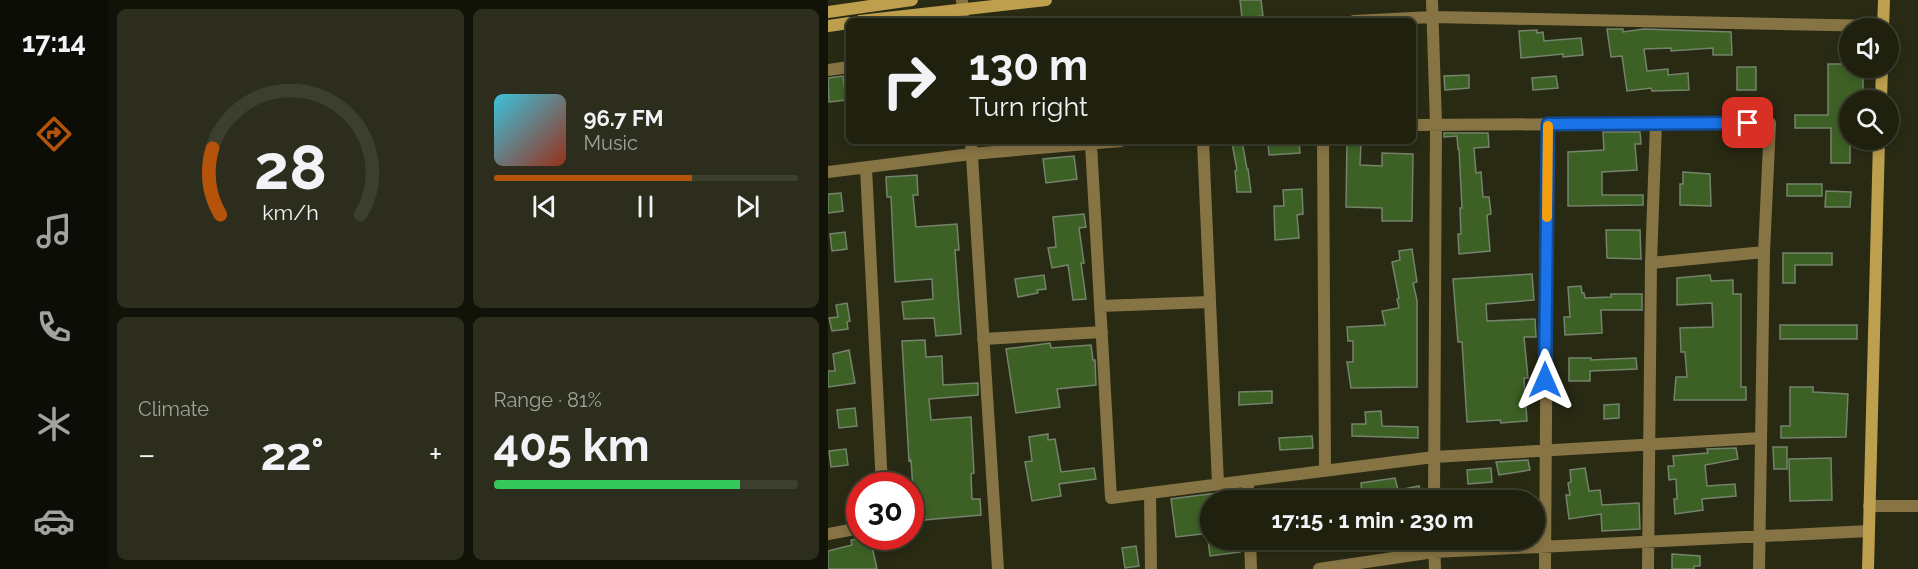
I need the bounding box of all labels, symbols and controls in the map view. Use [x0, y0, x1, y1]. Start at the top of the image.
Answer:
map controls [1839, 18, 1899, 150]
button: sound [1839, 18, 1899, 78]
text: 17:14 [22, 27, 86, 58]
text: 130 m [969, 41, 1088, 90]
icon: right [870, 42, 948, 120]
button: search [1839, 90, 1899, 150]
text: Turn right [969, 91, 1088, 122]
pin [1722, 97, 1773, 148]
text: 96.7 FM [584, 105, 664, 131]
icon: arrive [1731, 106, 1764, 139]
icon: directions [33, 113, 75, 155]
text: 28 [254, 131, 327, 205]
text: Music [584, 131, 638, 155]
icon: previous [528, 190, 561, 223]
icon: pause [629, 190, 662, 223]
icon: next [731, 190, 764, 223]
text: km/h [262, 201, 319, 226]
icon: music [33, 210, 75, 252]
icon: phone [33, 306, 75, 348]
position arrow [1513, 348, 1577, 412]
text: Range · 81% [494, 388, 602, 412]
text: Climate [138, 397, 209, 421]
icon: climate [33, 403, 75, 445]
text: 405 km [494, 419, 650, 472]
text: 22° [261, 428, 324, 481]
text: − [138, 435, 156, 474]
text: + [429, 435, 442, 474]
speed limit sign: 30 [846, 472, 924, 550]
icon: car [33, 500, 75, 542]
text: 17:15 · 1 min · 230 m [1271, 507, 1474, 533]

